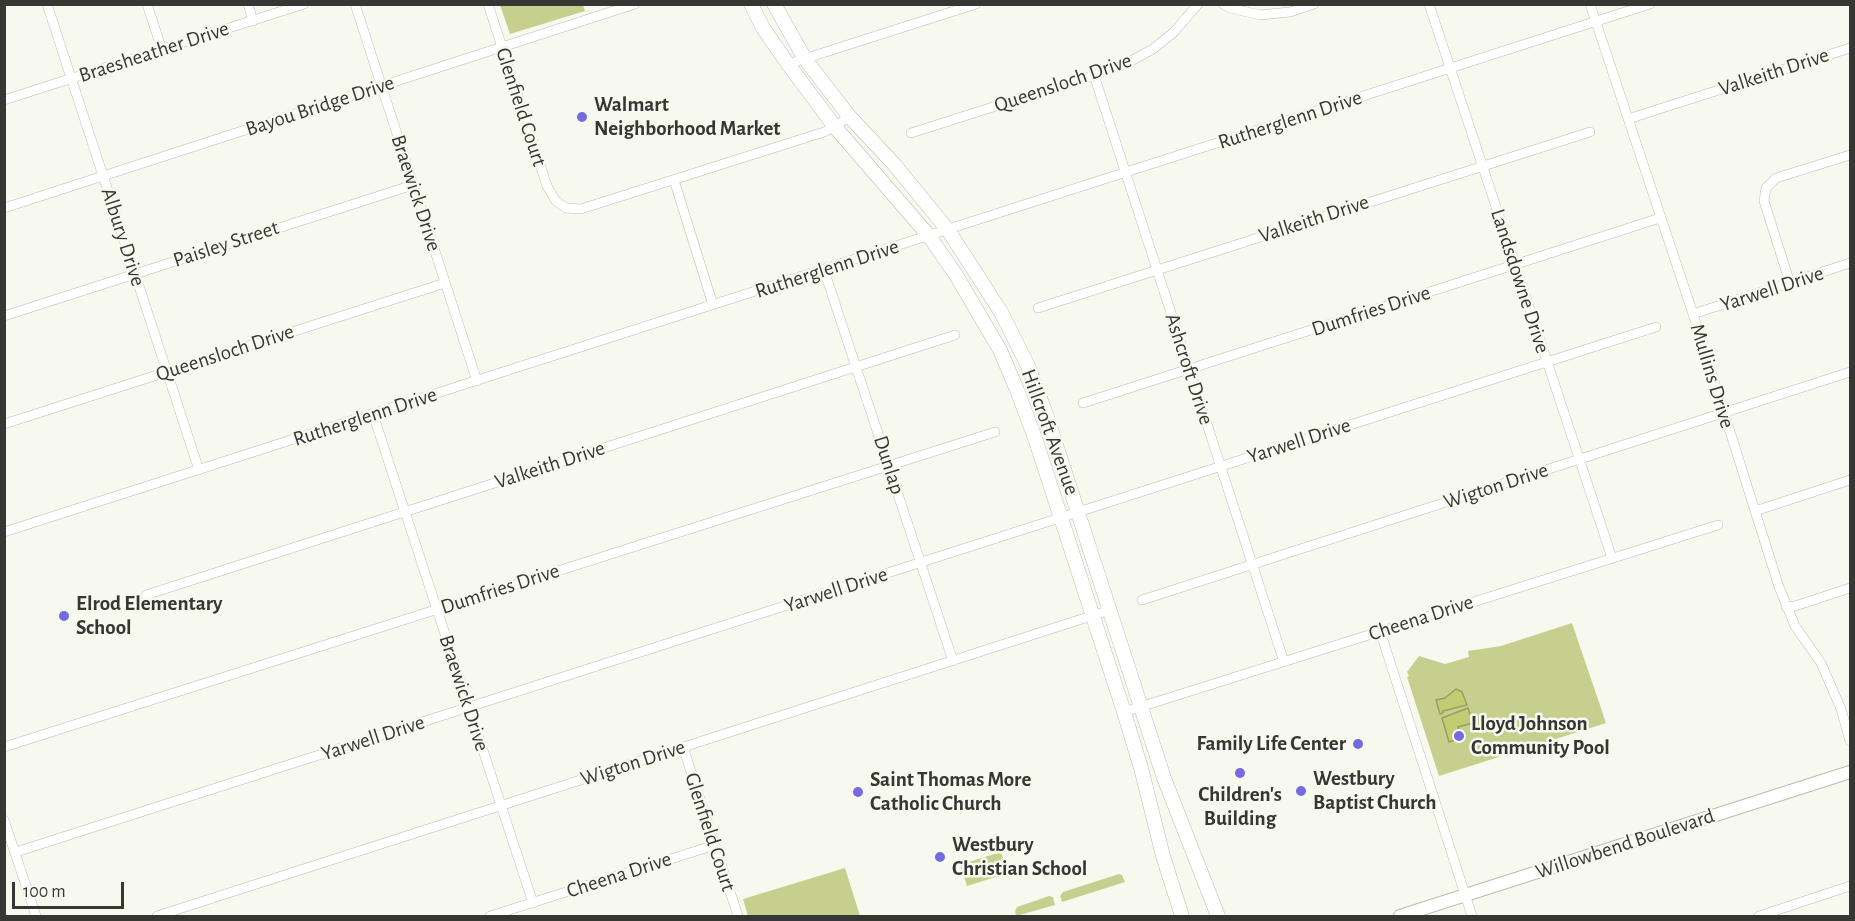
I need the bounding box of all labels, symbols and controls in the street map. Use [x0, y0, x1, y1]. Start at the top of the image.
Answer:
street label: Braesheather Drive [76, 16, 232, 88]
street label: Valkeith Drive [1716, 42, 1832, 102]
street label: Glenfield Court [490, 44, 552, 170]
street label: Queensloch Drive [991, 48, 1135, 118]
street label: Bayou Bridge Drive [243, 70, 397, 142]
street label: Rutherglenn Drive [1215, 85, 1365, 155]
place label: Walmart Neighborhood Market [594, 92, 780, 142]
marker: Walmart Neighborhood Market [575, 110, 589, 124]
street label: Braewick Drive [385, 132, 447, 254]
street label: Albury Drive [95, 185, 151, 289]
street label: Valkeith Drive [1256, 189, 1372, 249]
street label: Landsdowne Drive [1485, 206, 1555, 356]
street label: Paisley Street [170, 215, 282, 273]
street label: Rutherglenn Drive [752, 234, 902, 304]
street label: Yarwell Drive [1717, 260, 1827, 318]
street label: Dumfries Drive [1308, 280, 1434, 342]
street label: Ashcroft Drive [1159, 310, 1219, 428]
street label: Queensloch Drive [153, 319, 297, 387]
street label: Mullins Drive [1684, 321, 1740, 431]
street label: Hillcroft Avenue [1016, 366, 1084, 498]
street label: Rutherglenn Drive [290, 382, 440, 452]
street label: Yarwell Drive [1244, 412, 1354, 470]
street label: Dunlap [868, 432, 910, 498]
street label: Valkeith Drive [492, 435, 608, 495]
street label: Wigton Drive [1440, 457, 1552, 515]
street label: Dumfries Drive [437, 558, 563, 620]
street label: Yarwell Drive [781, 561, 891, 619]
street label: Cheena Drive [1365, 589, 1477, 647]
place label: Elrod Elementary School [76, 591, 222, 641]
marker: Elrod Elementary School [57, 609, 71, 623]
street label: Braewick Drive [433, 632, 495, 754]
street label: Yarwell Drive [318, 709, 428, 767]
place label: Lloyd Johnson Community Pool [1471, 711, 1610, 761]
marker: Lloyd Johnson Community Pool [1452, 729, 1466, 743]
place label: Family Life Center [1196, 731, 1346, 757]
street label: Wigton Drive [577, 734, 689, 792]
marker: Family Life Center [1351, 737, 1365, 751]
marker: Children's Building [1233, 766, 1247, 780]
place label: Westbury Baptist Church [1313, 766, 1437, 816]
place label: Saint Thomas More Catholic Church [870, 767, 1031, 817]
street label: Glenfield Court [679, 769, 741, 895]
place label: Children's Building [1198, 782, 1282, 832]
marker: Westbury Baptist Church [1294, 784, 1308, 798]
marker: Saint Thomas More Catholic Church [851, 785, 865, 799]
street label: Willowbend Boulevard [1532, 803, 1718, 885]
place label: Westbury Christian School [952, 832, 1087, 882]
street label: Cheena Drive [563, 846, 675, 904]
marker: Westbury Christian School [933, 850, 947, 864]
scale bar [15, 870, 128, 908]
text: 100 m [23, 883, 66, 901]

